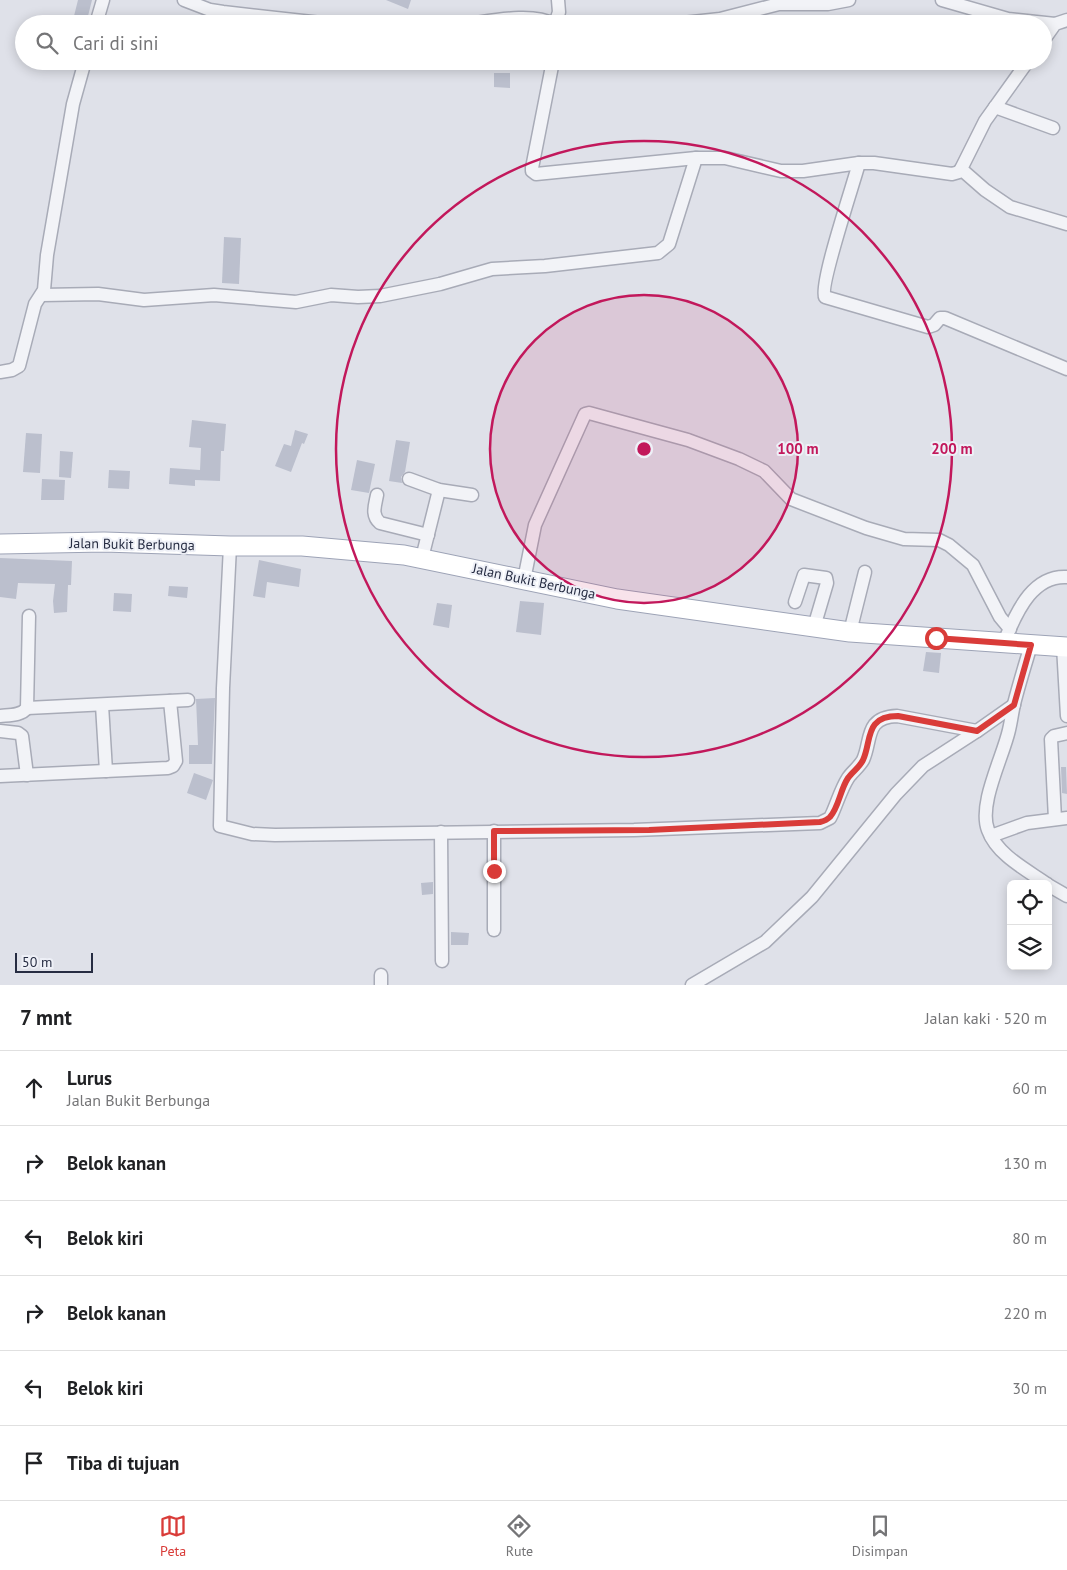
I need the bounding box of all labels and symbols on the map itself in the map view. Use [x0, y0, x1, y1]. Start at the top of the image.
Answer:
text: 100 m [777, 439, 819, 458]
text: 200 m [931, 439, 973, 458]
centre of rings [635, 440, 653, 458]
street label: Jalan Bukit Berbunga [68, 534, 195, 554]
street label: Jalan Bukit Berbunga [470, 559, 597, 603]
route start [925, 627, 948, 650]
route end [483, 860, 506, 883]
scale bar [15, 950, 92, 973]

